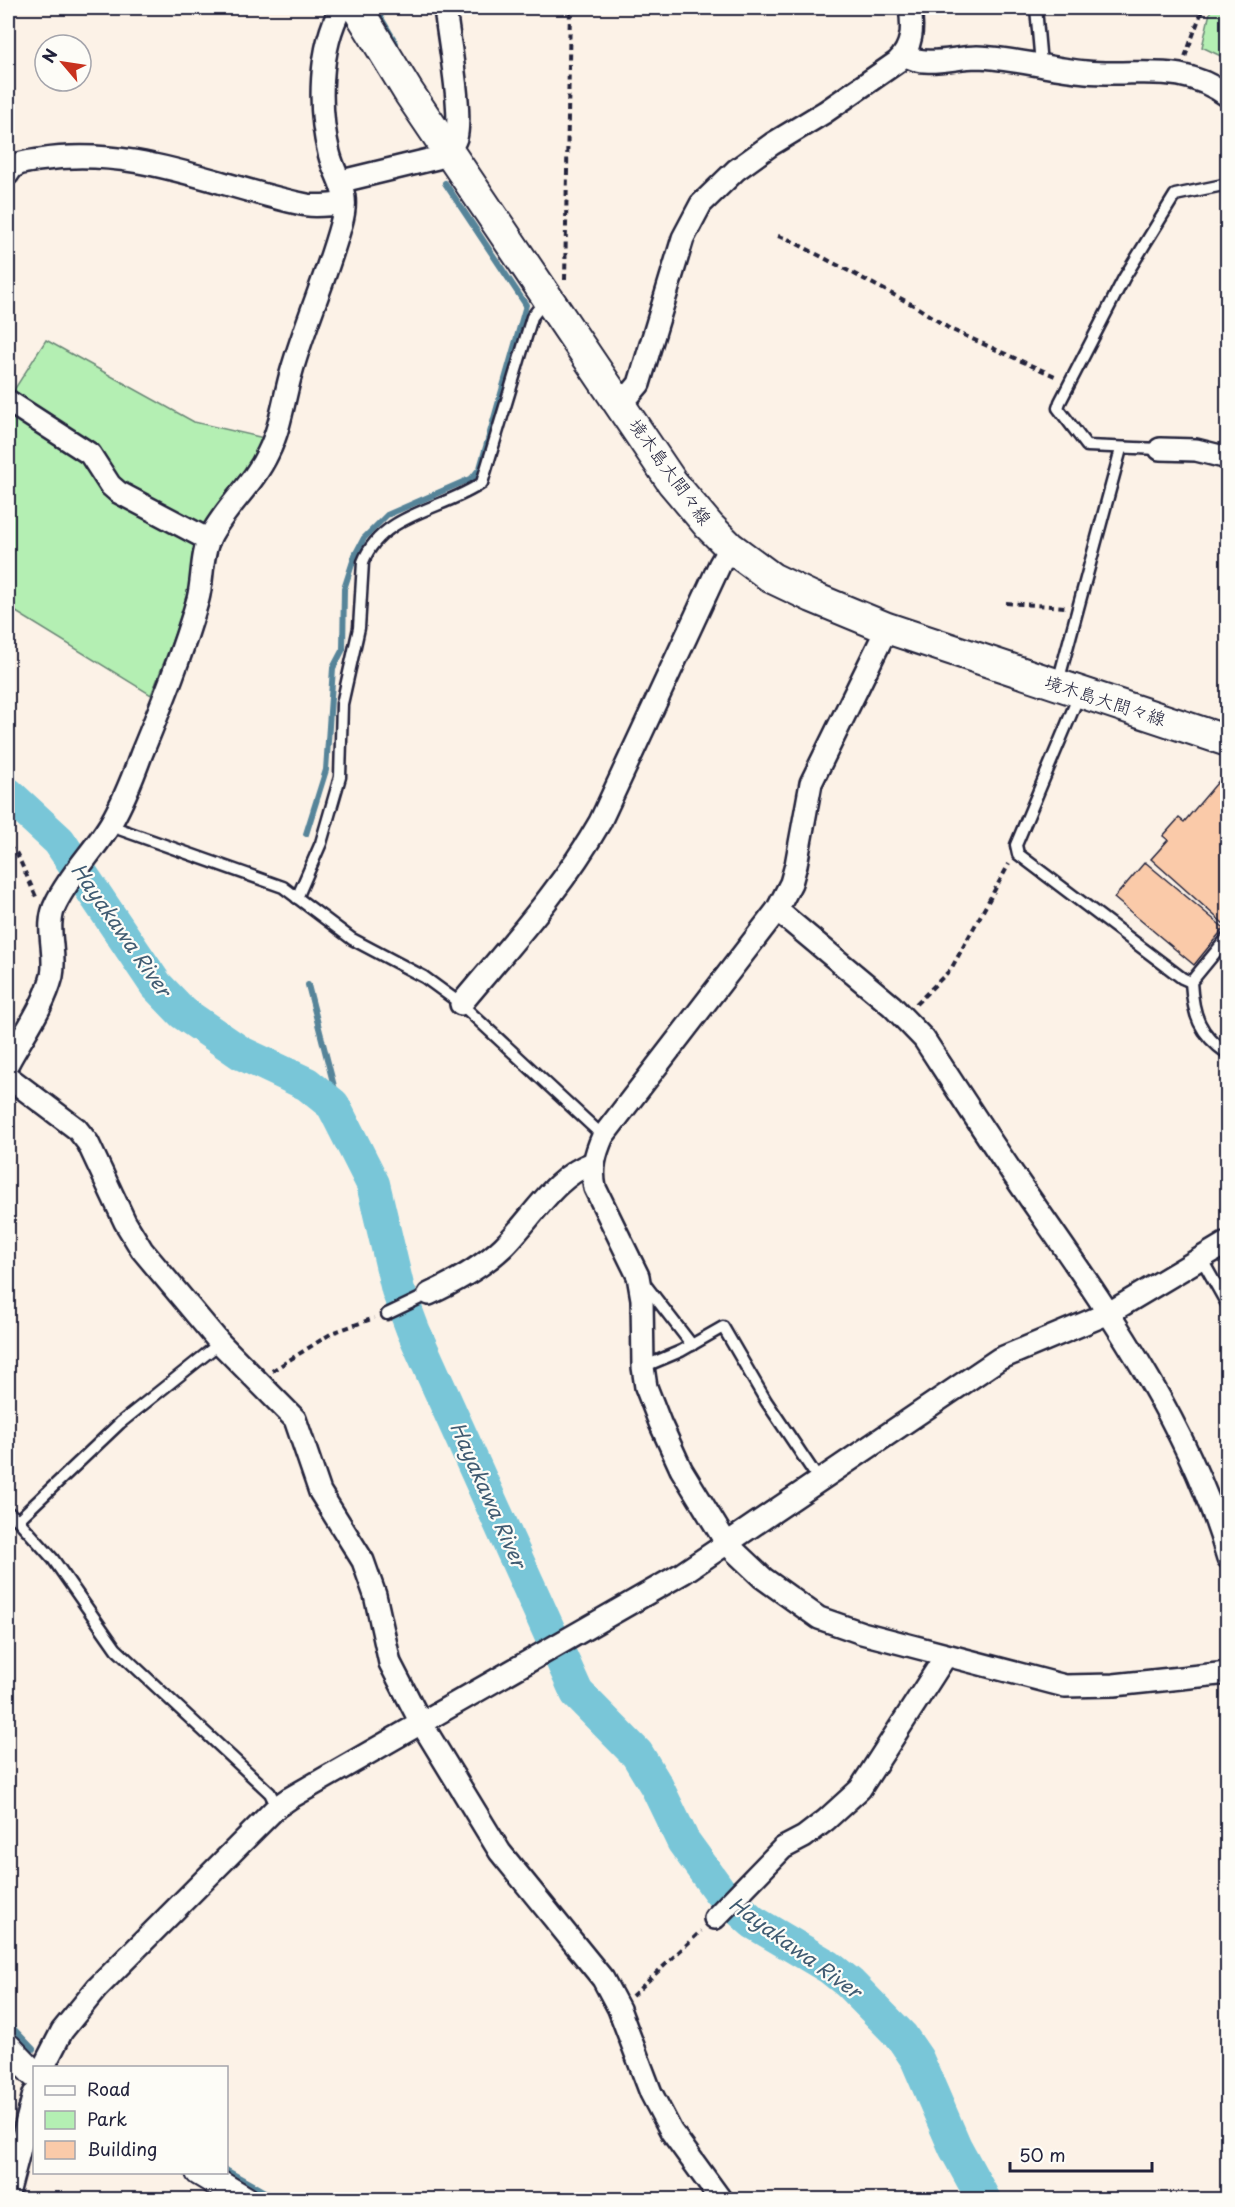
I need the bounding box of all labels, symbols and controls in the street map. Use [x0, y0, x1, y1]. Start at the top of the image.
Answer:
north arrow [33, 33, 93, 93]
text: N [35, 44, 63, 67]
street label: 境木島大間々線 [623, 412, 719, 530]
street label: 境木島大間々線 [1041, 667, 1170, 732]
water label: Hayakawa River [65, 857, 181, 1005]
water label: Hayakawa River [443, 1417, 536, 1575]
water label: Hayakawa River [723, 1889, 870, 2007]
legend [33, 2066, 228, 2174]
text: Road [87, 2075, 131, 2102]
text: Park [87, 2105, 127, 2132]
text: Building [87, 2135, 157, 2162]
scale bar [1010, 2135, 1152, 2173]
text: 50 m [1019, 2141, 1066, 2168]

